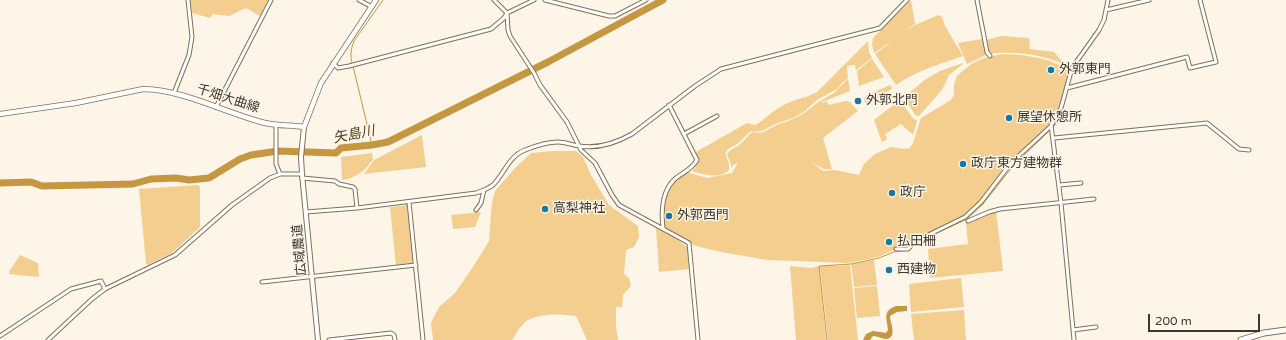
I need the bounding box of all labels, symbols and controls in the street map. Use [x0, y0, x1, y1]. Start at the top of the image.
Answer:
place label: 外郭東門 [1059, 62, 1111, 78]
marker: 外郭東門 [1046, 65, 1056, 75]
street label: 千畑大曲線 [195, 82, 261, 116]
place label: 外郭北門 [866, 93, 918, 109]
marker: 外郭北門 [853, 96, 863, 106]
place label: 展望休憩所 [1017, 110, 1082, 126]
marker: 展望休憩所 [1004, 113, 1014, 123]
water label: 矢島川 [332, 123, 376, 147]
place label: 政庁東方建物群 [971, 156, 1062, 172]
marker: 政庁東方建物群 [958, 159, 968, 169]
place label: 政庁 [900, 185, 926, 201]
marker: 政庁 [887, 188, 897, 198]
place label: 高梨神社 [553, 201, 605, 217]
marker: 高梨神社 [540, 204, 550, 214]
place label: 外郭西門 [677, 208, 729, 224]
marker: 外郭西門 [664, 211, 674, 221]
street label: 広域農道 [290, 223, 310, 277]
place label: 払田柵 [897, 234, 936, 250]
marker: 払田柵 [884, 237, 894, 247]
place label: 西建物 [897, 262, 936, 278]
marker: 西建物 [884, 265, 894, 275]
scale bar [1150, 306, 1262, 332]
text: 200 m [1155, 314, 1192, 328]

